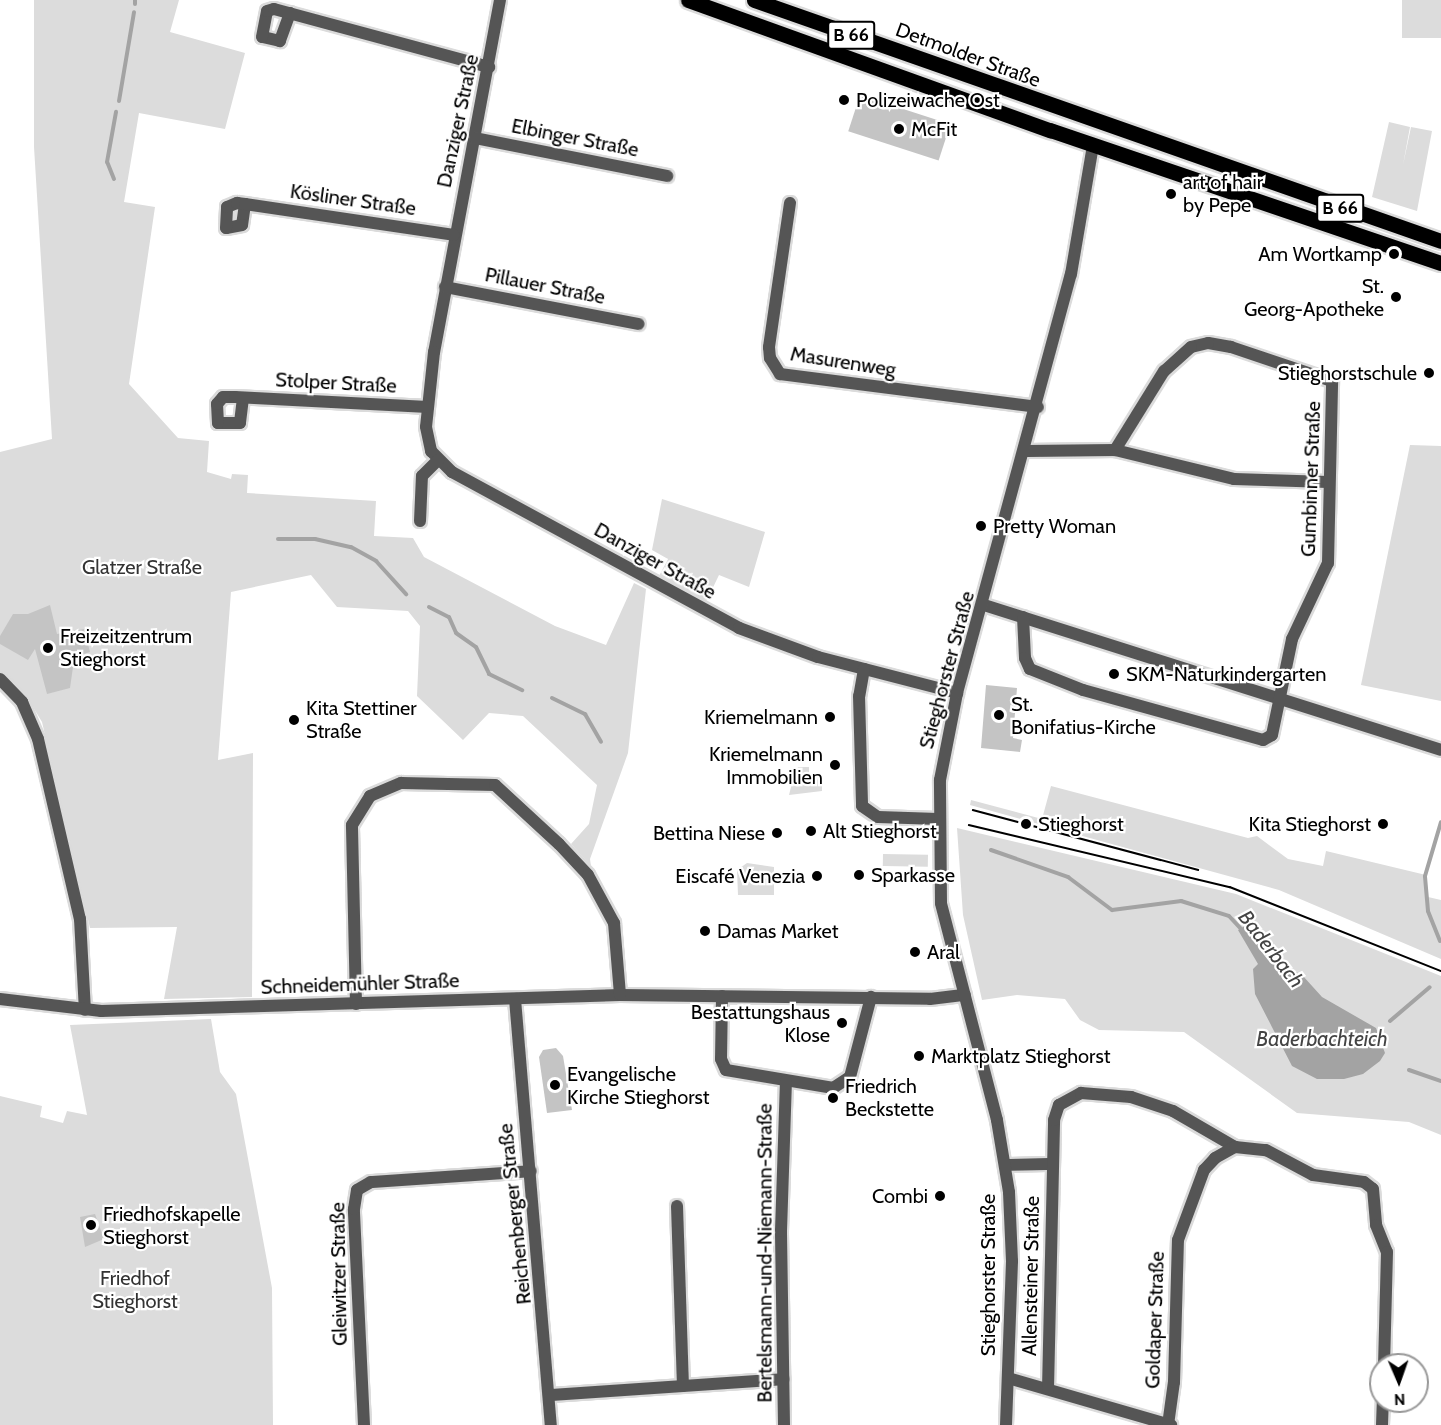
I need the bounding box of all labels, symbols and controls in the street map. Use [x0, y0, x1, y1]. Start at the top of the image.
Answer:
street label: Detmolder Straße [892, 18, 1044, 92]
road number: B 66 [827, 20, 875, 50]
street label: Danziger Straße [432, 52, 484, 190]
place label: Polizeiwache Ost [856, 88, 1000, 112]
marker: Polizeiwache Ost [837, 93, 851, 107]
street label: Elbinger Straße [509, 114, 641, 162]
place label: McFit [911, 117, 957, 141]
marker: McFit [892, 122, 906, 136]
place label: art of hair by Pepe [1183, 170, 1263, 217]
street label: Kösliner Straße [289, 179, 417, 221]
marker: art of hair by Pepe [1164, 187, 1178, 201]
road number: B 66 [1316, 193, 1364, 223]
place label: Am Wortkamp [1258, 242, 1382, 266]
marker: Am Wortkamp [1387, 247, 1401, 261]
street label: Pillauer Straße [483, 263, 607, 309]
place label: St. Georg-Apotheke [1244, 274, 1384, 321]
marker: St. Georg-Apotheke [1389, 290, 1403, 304]
street label: Masurenweg [789, 342, 897, 382]
place label: Stieghorstschule [1278, 361, 1417, 385]
marker: Stieghorstschule [1422, 366, 1436, 380]
street label: Stolper Straße [275, 368, 397, 398]
street label: Gumbinner Straße [1296, 401, 1326, 557]
place label: Pretty Woman [993, 514, 1116, 538]
street label: Danziger Straße [590, 518, 720, 604]
marker: Pretty Woman [974, 519, 988, 533]
park label: Glatzer Straße [82, 555, 202, 579]
street label: Stieghorster Straße [914, 589, 980, 751]
place label: Freizeitzentrum Stieghorst [60, 624, 192, 671]
marker: Freizeitzentrum Stieghorst [41, 641, 55, 655]
place label: SKM-Naturkindergarten [1126, 662, 1326, 686]
marker: SKM-Naturkindergarten [1107, 667, 1121, 681]
place label: St. Bonifatius-Kirche [1011, 692, 1156, 739]
place label: Kita Stettiner Straße [306, 696, 417, 743]
place label: Kriemelmann [704, 705, 818, 729]
marker: St. Bonifatius-Kirche [992, 708, 1006, 722]
marker: Kriemelmann [823, 710, 837, 724]
marker: Kita Stettiner Straße [287, 713, 301, 727]
place label: Kriemelmann Immobilien [709, 742, 823, 789]
marker: Kriemelmann Immobilien [828, 758, 842, 772]
place label: Stieghorst [1038, 812, 1124, 836]
place label: Kita Stieghorst [1248, 812, 1371, 836]
marker: Stieghorst [1019, 817, 1033, 831]
marker: Kita Stieghorst [1376, 817, 1390, 831]
place label: Alt Stieghorst [823, 819, 937, 843]
place label: Bettina Niese [653, 821, 765, 845]
marker: Alt Stieghorst [804, 824, 818, 838]
marker: Bettina Niese [770, 826, 784, 840]
place label: Sparkasse [871, 863, 955, 887]
place label: Eiscafé Venezia [675, 864, 805, 888]
marker: Sparkasse [852, 868, 866, 882]
marker: Eiscafé Venezia [810, 869, 824, 883]
water label: Baderbach [1233, 905, 1309, 993]
place label: Damas Market [717, 919, 838, 943]
marker: Damas Market [698, 924, 712, 938]
place label: Aral [927, 940, 960, 964]
marker: Aral [908, 945, 922, 959]
street label: Schneidemühler Straße [260, 969, 460, 999]
place label: Bestattungshaus Klose [691, 1000, 830, 1047]
marker: Bestattungshaus Klose [835, 1016, 849, 1030]
water label: Baderbachteich [1256, 1026, 1388, 1052]
place label: Marktplatz Stieghorst [931, 1044, 1110, 1068]
marker: Marktplatz Stieghorst [912, 1049, 926, 1063]
place label: Evangelische Kirche Stieghorst [567, 1062, 709, 1109]
place label: Friedrich Beckstette [845, 1074, 934, 1121]
marker: Evangelische Kirche Stieghorst [548, 1078, 562, 1092]
marker: Friedrich Beckstette [826, 1091, 840, 1105]
street label: Bertelsmann-und-Niemann-Straße [753, 1103, 777, 1403]
street label: Reichenberger Straße [494, 1122, 536, 1306]
place label: Combi [872, 1184, 928, 1208]
marker: Combi [933, 1189, 947, 1203]
street label: Stieghorster Straße [976, 1194, 1000, 1356]
street label: Allensteiner Straße [1018, 1196, 1044, 1356]
place label: Friedhofskapelle Stieghorst [103, 1202, 241, 1249]
street label: Gleiwitzer Straße [326, 1202, 352, 1346]
marker: Friedhofskapelle Stieghorst [84, 1218, 98, 1232]
street label: Goldaper Straße [1141, 1251, 1169, 1389]
park label: Friedhof Stieghorst [92, 1266, 178, 1313]
north arrow [1369, 1353, 1429, 1413]
text: N [1394, 1390, 1406, 1409]

